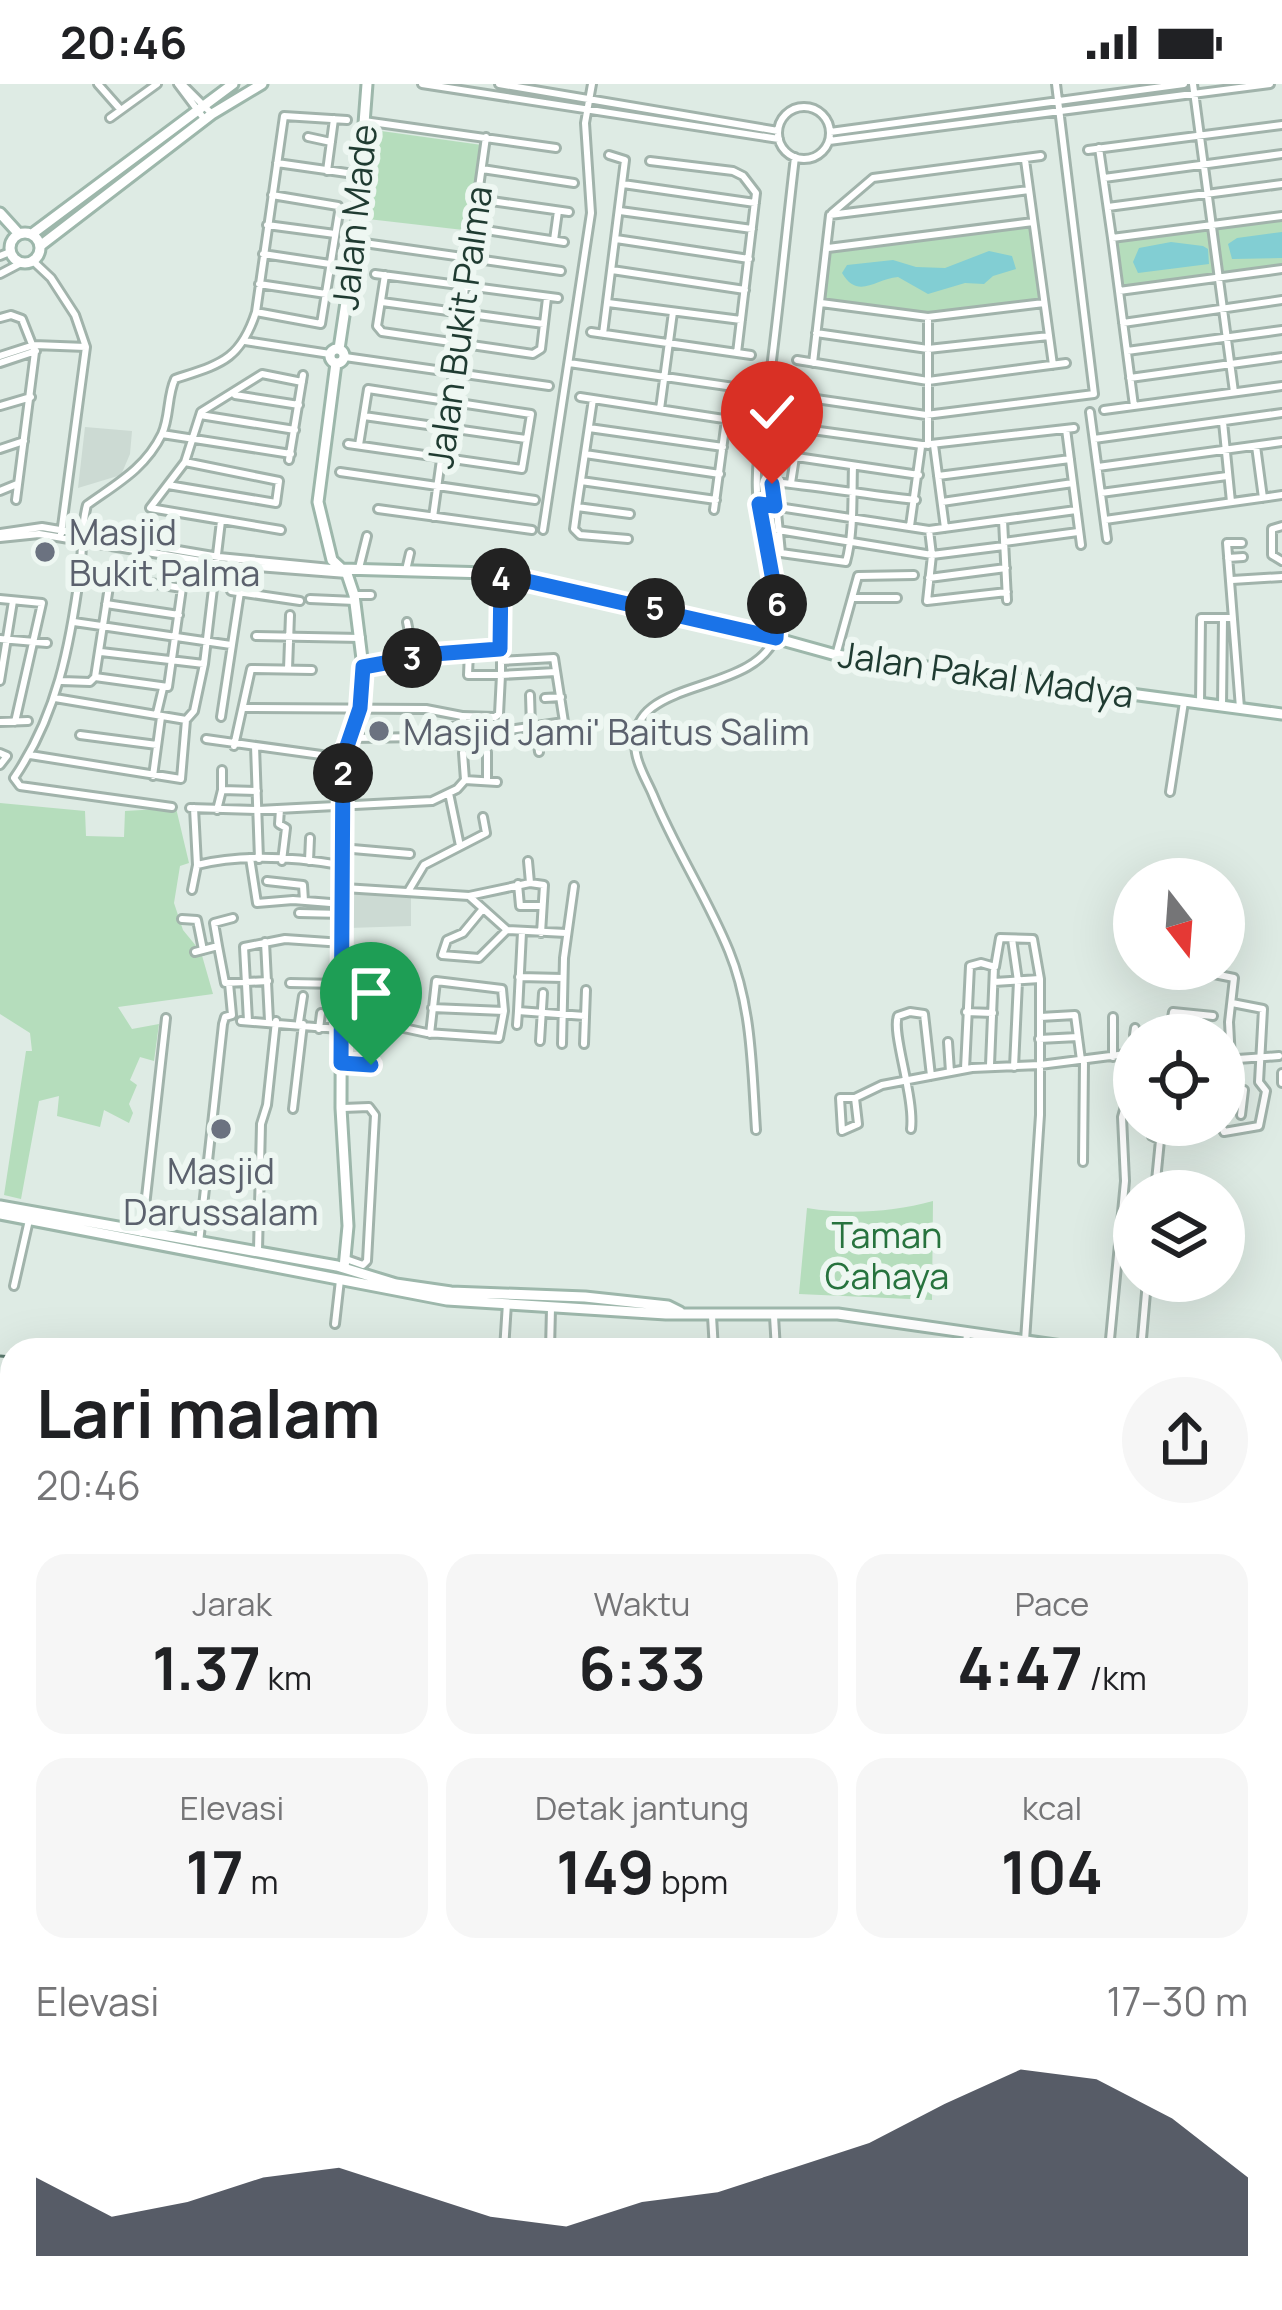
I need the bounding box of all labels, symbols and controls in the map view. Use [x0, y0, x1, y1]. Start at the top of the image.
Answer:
text: 20:46 [60, 11, 187, 73]
street label: Jalan Made [320, 122, 388, 312]
street label: Jalan Bukit Palma [415, 183, 503, 471]
pin [721, 361, 823, 484]
icon: check [739, 379, 805, 445]
place label: Masjid Bukit Palma [69, 507, 260, 597]
marker: Masjid Bukit Palma [32, 539, 58, 565]
pin: 4 [471, 548, 531, 608]
text: 4 [491, 555, 511, 600]
pin: 6 [747, 574, 807, 634]
pin: 5 [625, 578, 685, 638]
text: 6 [767, 581, 787, 626]
text: 5 [645, 585, 665, 630]
pin: 3 [382, 628, 442, 688]
street label: Jalan Pakal Madya [835, 629, 1137, 719]
text: 3 [402, 635, 422, 680]
place label: Masjid Jami' Baitus Salim [403, 707, 809, 756]
marker: Masjid Jami' Baitus Salim [366, 718, 392, 744]
pin: 2 [313, 743, 373, 803]
text: 2 [333, 750, 353, 795]
north arrow [1113, 858, 1245, 990]
map controls [1113, 858, 1245, 1302]
pin [320, 942, 422, 1065]
icon: arrive [338, 960, 404, 1026]
button: locate [1113, 1014, 1245, 1146]
marker: Masjid Darussalam [208, 1116, 234, 1142]
place label: Masjid Darussalam [123, 1146, 319, 1236]
button: layers [1113, 1170, 1245, 1302]
park label: Taman Cahaya [825, 1210, 949, 1300]
text: Lari malam [36, 1368, 381, 1458]
button: share [1122, 1377, 1248, 1503]
text: 20:46 [36, 1458, 141, 1512]
text: Jarak [192, 1581, 272, 1626]
text: Waktu [594, 1581, 690, 1626]
text: Pace [1015, 1581, 1089, 1626]
text: 1.37 [152, 1626, 261, 1708]
text: 6:33 [578, 1626, 706, 1708]
text: 4:47 [957, 1626, 1083, 1708]
text: km [261, 1655, 312, 1700]
text: /km [1083, 1655, 1147, 1700]
text: Elevasi [180, 1785, 284, 1830]
text: Detak jantung [535, 1785, 749, 1830]
text: kcal [1022, 1785, 1082, 1830]
text: 17 [186, 1830, 244, 1912]
text: 149 [556, 1830, 654, 1912]
text: 104 [1001, 1830, 1103, 1912]
text: m [244, 1859, 278, 1904]
text: bpm [654, 1859, 728, 1904]
text: Elevasi [36, 1974, 159, 2028]
text: 17–30 m [1106, 1974, 1248, 2028]

